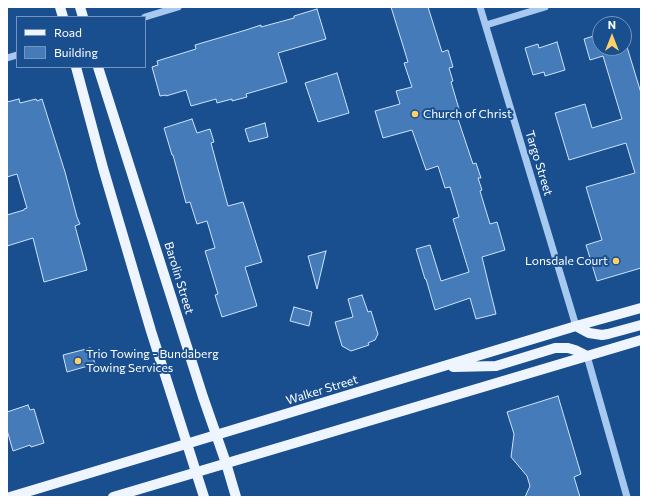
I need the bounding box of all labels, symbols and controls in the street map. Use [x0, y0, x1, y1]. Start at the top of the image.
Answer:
legend [16, 16, 146, 68]
north arrow [592, 16, 632, 56]
text: N [608, 18, 616, 31]
text: Road [54, 25, 82, 39]
text: Building [54, 45, 98, 59]
place label: Church of Christ [423, 107, 512, 121]
marker: Church of Christ [410, 109, 420, 119]
street label: Targo Street [522, 129, 556, 197]
street label: Barolin Street [161, 240, 197, 316]
place label: Lonsdale Court [525, 254, 608, 268]
marker: Lonsdale Court [611, 256, 621, 266]
place label: Trio Towing - Bundaberg Towing Services [86, 347, 219, 375]
marker: Trio Towing - Bundaberg Towing Services [73, 356, 83, 366]
street label: Walker Street [284, 372, 360, 408]

